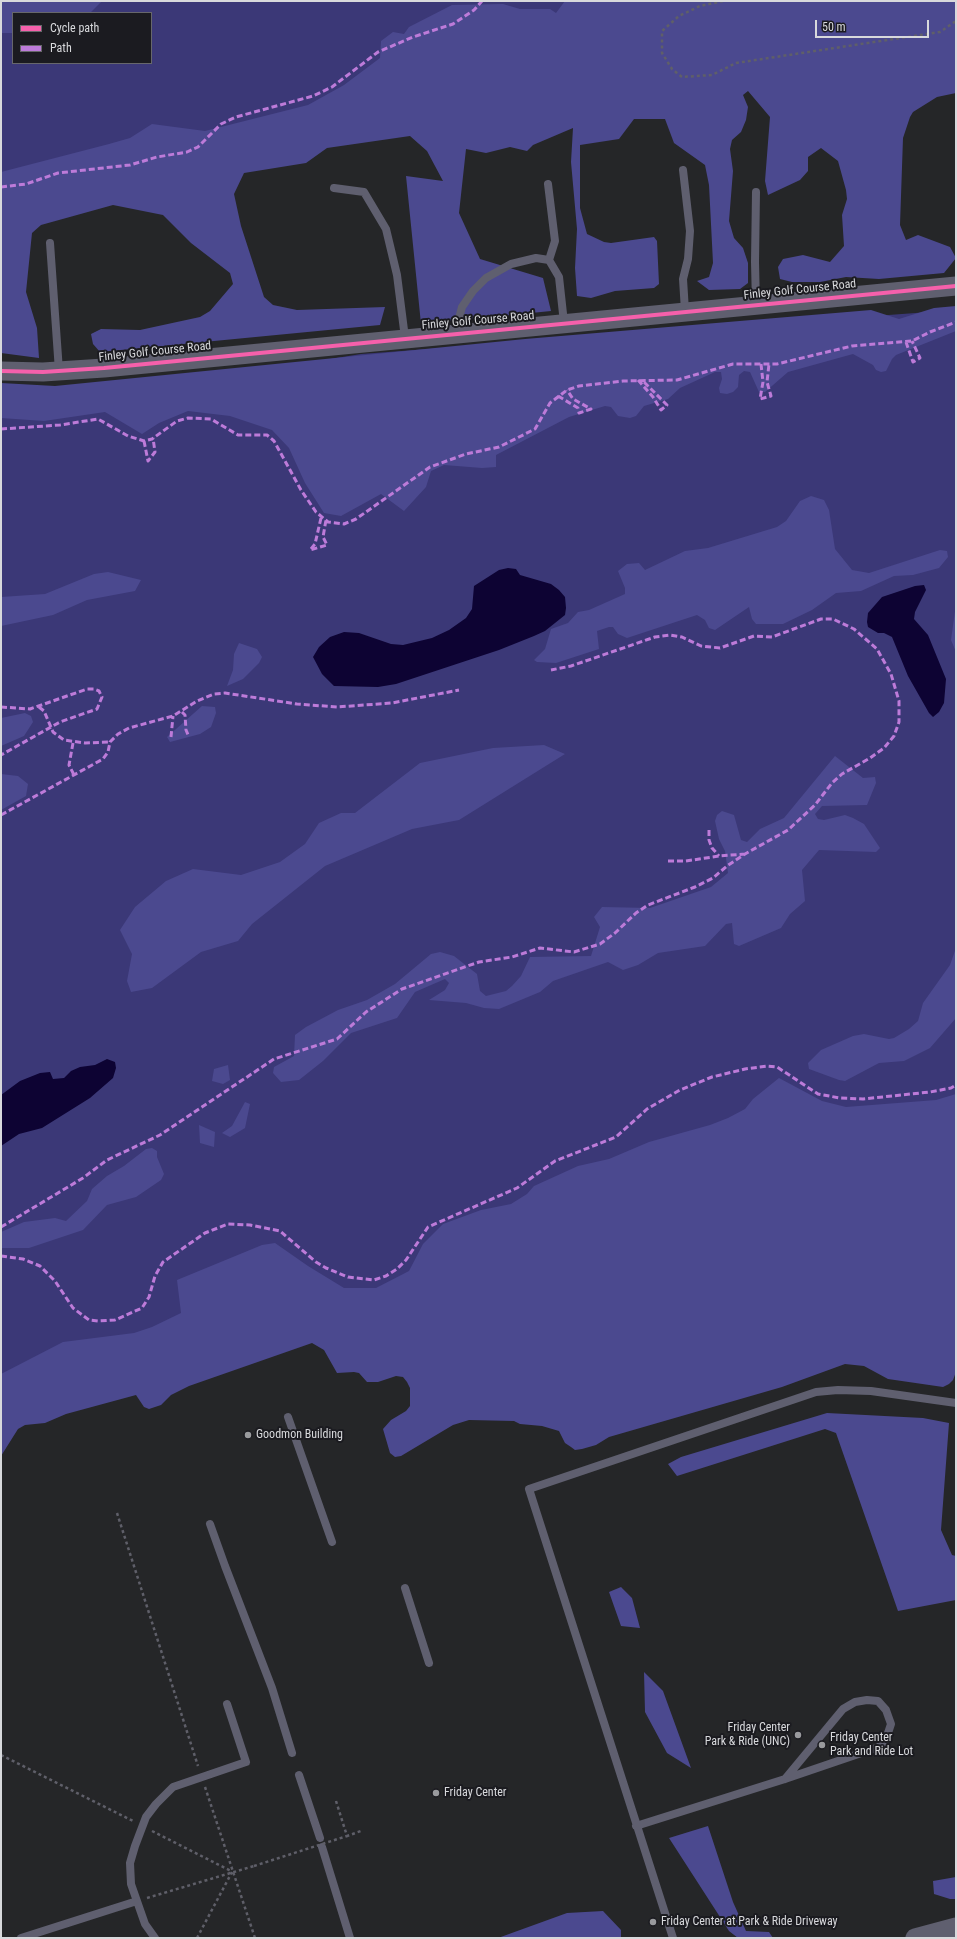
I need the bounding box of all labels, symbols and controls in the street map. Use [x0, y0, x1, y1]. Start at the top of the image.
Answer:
legend [12, 12, 152, 64]
scale bar [817, 12, 931, 38]
text: 50 m [822, 20, 846, 34]
text: Cycle path [50, 21, 99, 35]
text: Path [50, 41, 72, 55]
street label: Finley Golf Course Road [743, 277, 857, 303]
street label: Finley Golf Course Road [421, 309, 535, 333]
street label: Finley Golf Course Road [98, 339, 212, 365]
place label: Goodmon Building [256, 1428, 343, 1442]
marker: Goodmon Building [243, 1430, 253, 1440]
place label: Friday Center Park & Ride (UNC) [705, 1721, 790, 1749]
marker: Friday Center Park & Ride (UNC) [793, 1730, 803, 1740]
place label: Friday Center Park and Ride Lot [830, 1731, 913, 1759]
marker: Friday Center Park and Ride Lot [817, 1740, 827, 1750]
place label: Friday Center [444, 1786, 506, 1800]
marker: Friday Center [431, 1788, 441, 1798]
place label: Friday Center at Park & Ride Driveway [661, 1915, 838, 1929]
marker: Friday Center at Park & Ride Driveway [648, 1917, 658, 1927]

